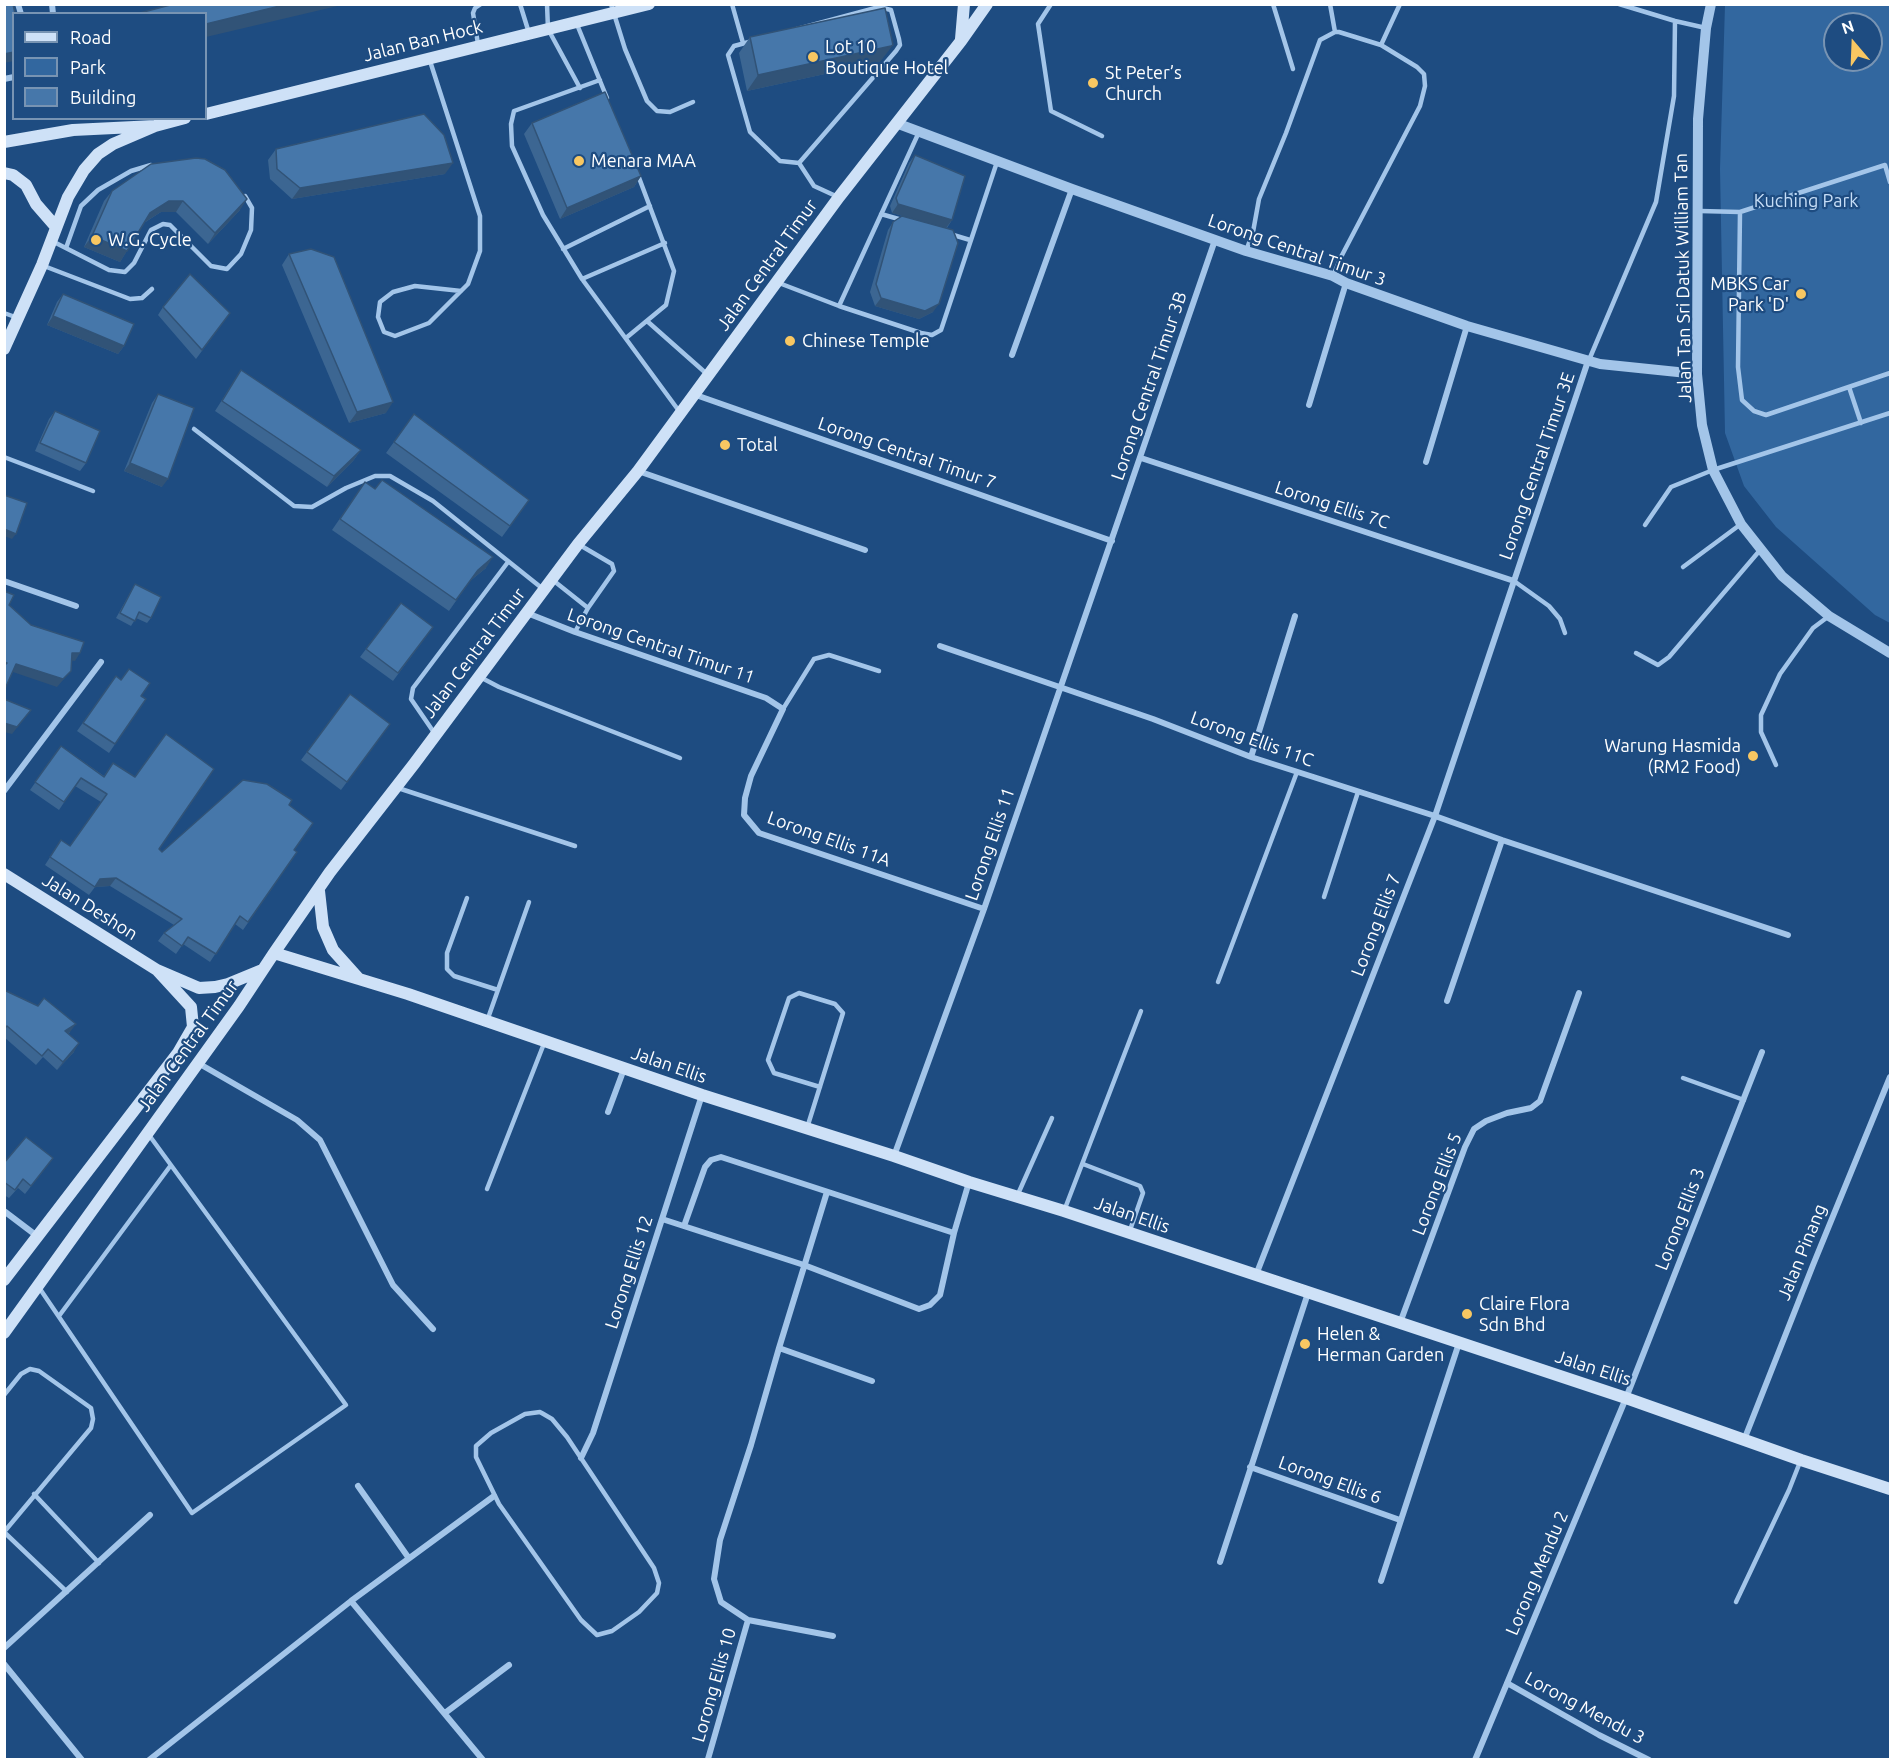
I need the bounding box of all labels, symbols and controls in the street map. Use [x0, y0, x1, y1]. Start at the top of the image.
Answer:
legend [12, 12, 207, 120]
north arrow [1823, 12, 1883, 72]
street label: Jalan Ban Hock [361, 16, 485, 66]
text: N [1839, 16, 1856, 37]
text: Road [70, 27, 112, 47]
place label: Lot 10 Boutique Hotel [825, 36, 948, 78]
marker: Lot 10 Boutique Hotel [806, 50, 820, 64]
text: Park [70, 57, 106, 77]
place label: St Peter’s Church [1105, 62, 1182, 104]
marker: St Peter’s Church [1086, 76, 1100, 90]
text: Building [70, 87, 136, 107]
place label: Menara MAA [591, 150, 696, 172]
street label: Jalan Tan Sri Datuk William Tan [1670, 153, 1696, 403]
marker: Menara MAA [572, 154, 586, 168]
park label: Kuching Park [1754, 190, 1858, 212]
street label: Jalan Central Timur [712, 195, 822, 335]
street label: Lorong Central Timur 3 [1205, 209, 1389, 291]
place label: W.G. Cycle [108, 229, 192, 251]
marker: W.G. Cycle [89, 233, 103, 247]
place label: MBKS Car Park 'D' [1710, 273, 1789, 316]
marker: MBKS Car Park 'D' [1794, 287, 1808, 301]
street label: Lorong Central Timur 3B [1107, 289, 1191, 483]
place label: Chinese Temple [802, 330, 930, 352]
marker: Chinese Temple [783, 334, 797, 348]
street label: Lorong Central Timur 3E [1495, 369, 1579, 563]
street label: Lorong Central Timur 7 [815, 412, 999, 494]
place label: Total [737, 434, 778, 456]
marker: Total [718, 438, 732, 452]
street label: Lorong Ellis 7C [1272, 476, 1392, 534]
street label: Jalan Central Timur [418, 584, 530, 722]
street label: Lorong Central Timur 11 [564, 604, 758, 688]
street label: Lorong Ellis 11C [1188, 707, 1316, 771]
place label: Warung Hasmida (RM2 Food) [1604, 735, 1741, 777]
marker: Warung Hasmida (RM2 Food) [1746, 749, 1760, 763]
street label: Lorong Ellis 11 [961, 785, 1019, 903]
street label: Lorong Ellis 11A [764, 807, 894, 871]
street label: Jalan Deshon [38, 869, 142, 945]
street label: Lorong Ellis 7 [1347, 871, 1405, 979]
street label: Jalan Central Timur [133, 976, 243, 1116]
street label: Jalan Ellis [629, 1042, 709, 1088]
street label: Lorong Ellis 5 [1408, 1130, 1466, 1238]
street label: Lorong Ellis 3 [1651, 1165, 1709, 1273]
street label: Jalan Ellis [1092, 1192, 1172, 1238]
street label: Jalan Pinang [1773, 1201, 1831, 1303]
street label: Lorong Ellis 12 [601, 1213, 657, 1331]
place label: Claire Flora Sdn Bhd [1479, 1293, 1570, 1336]
marker: Claire Flora Sdn Bhd [1460, 1307, 1474, 1321]
place label: Helen & Herman Garden [1317, 1323, 1444, 1366]
marker: Helen & Herman Garden [1298, 1337, 1312, 1351]
street label: Jalan Ellis [1552, 1346, 1634, 1390]
street label: Lorong Ellis 6 [1276, 1451, 1384, 1509]
street label: Lorong Mendu 2 [1501, 1508, 1573, 1638]
street label: Lorong Ellis 10 [687, 1625, 741, 1745]
street label: Lorong Mendu 3 [1521, 1667, 1649, 1749]

